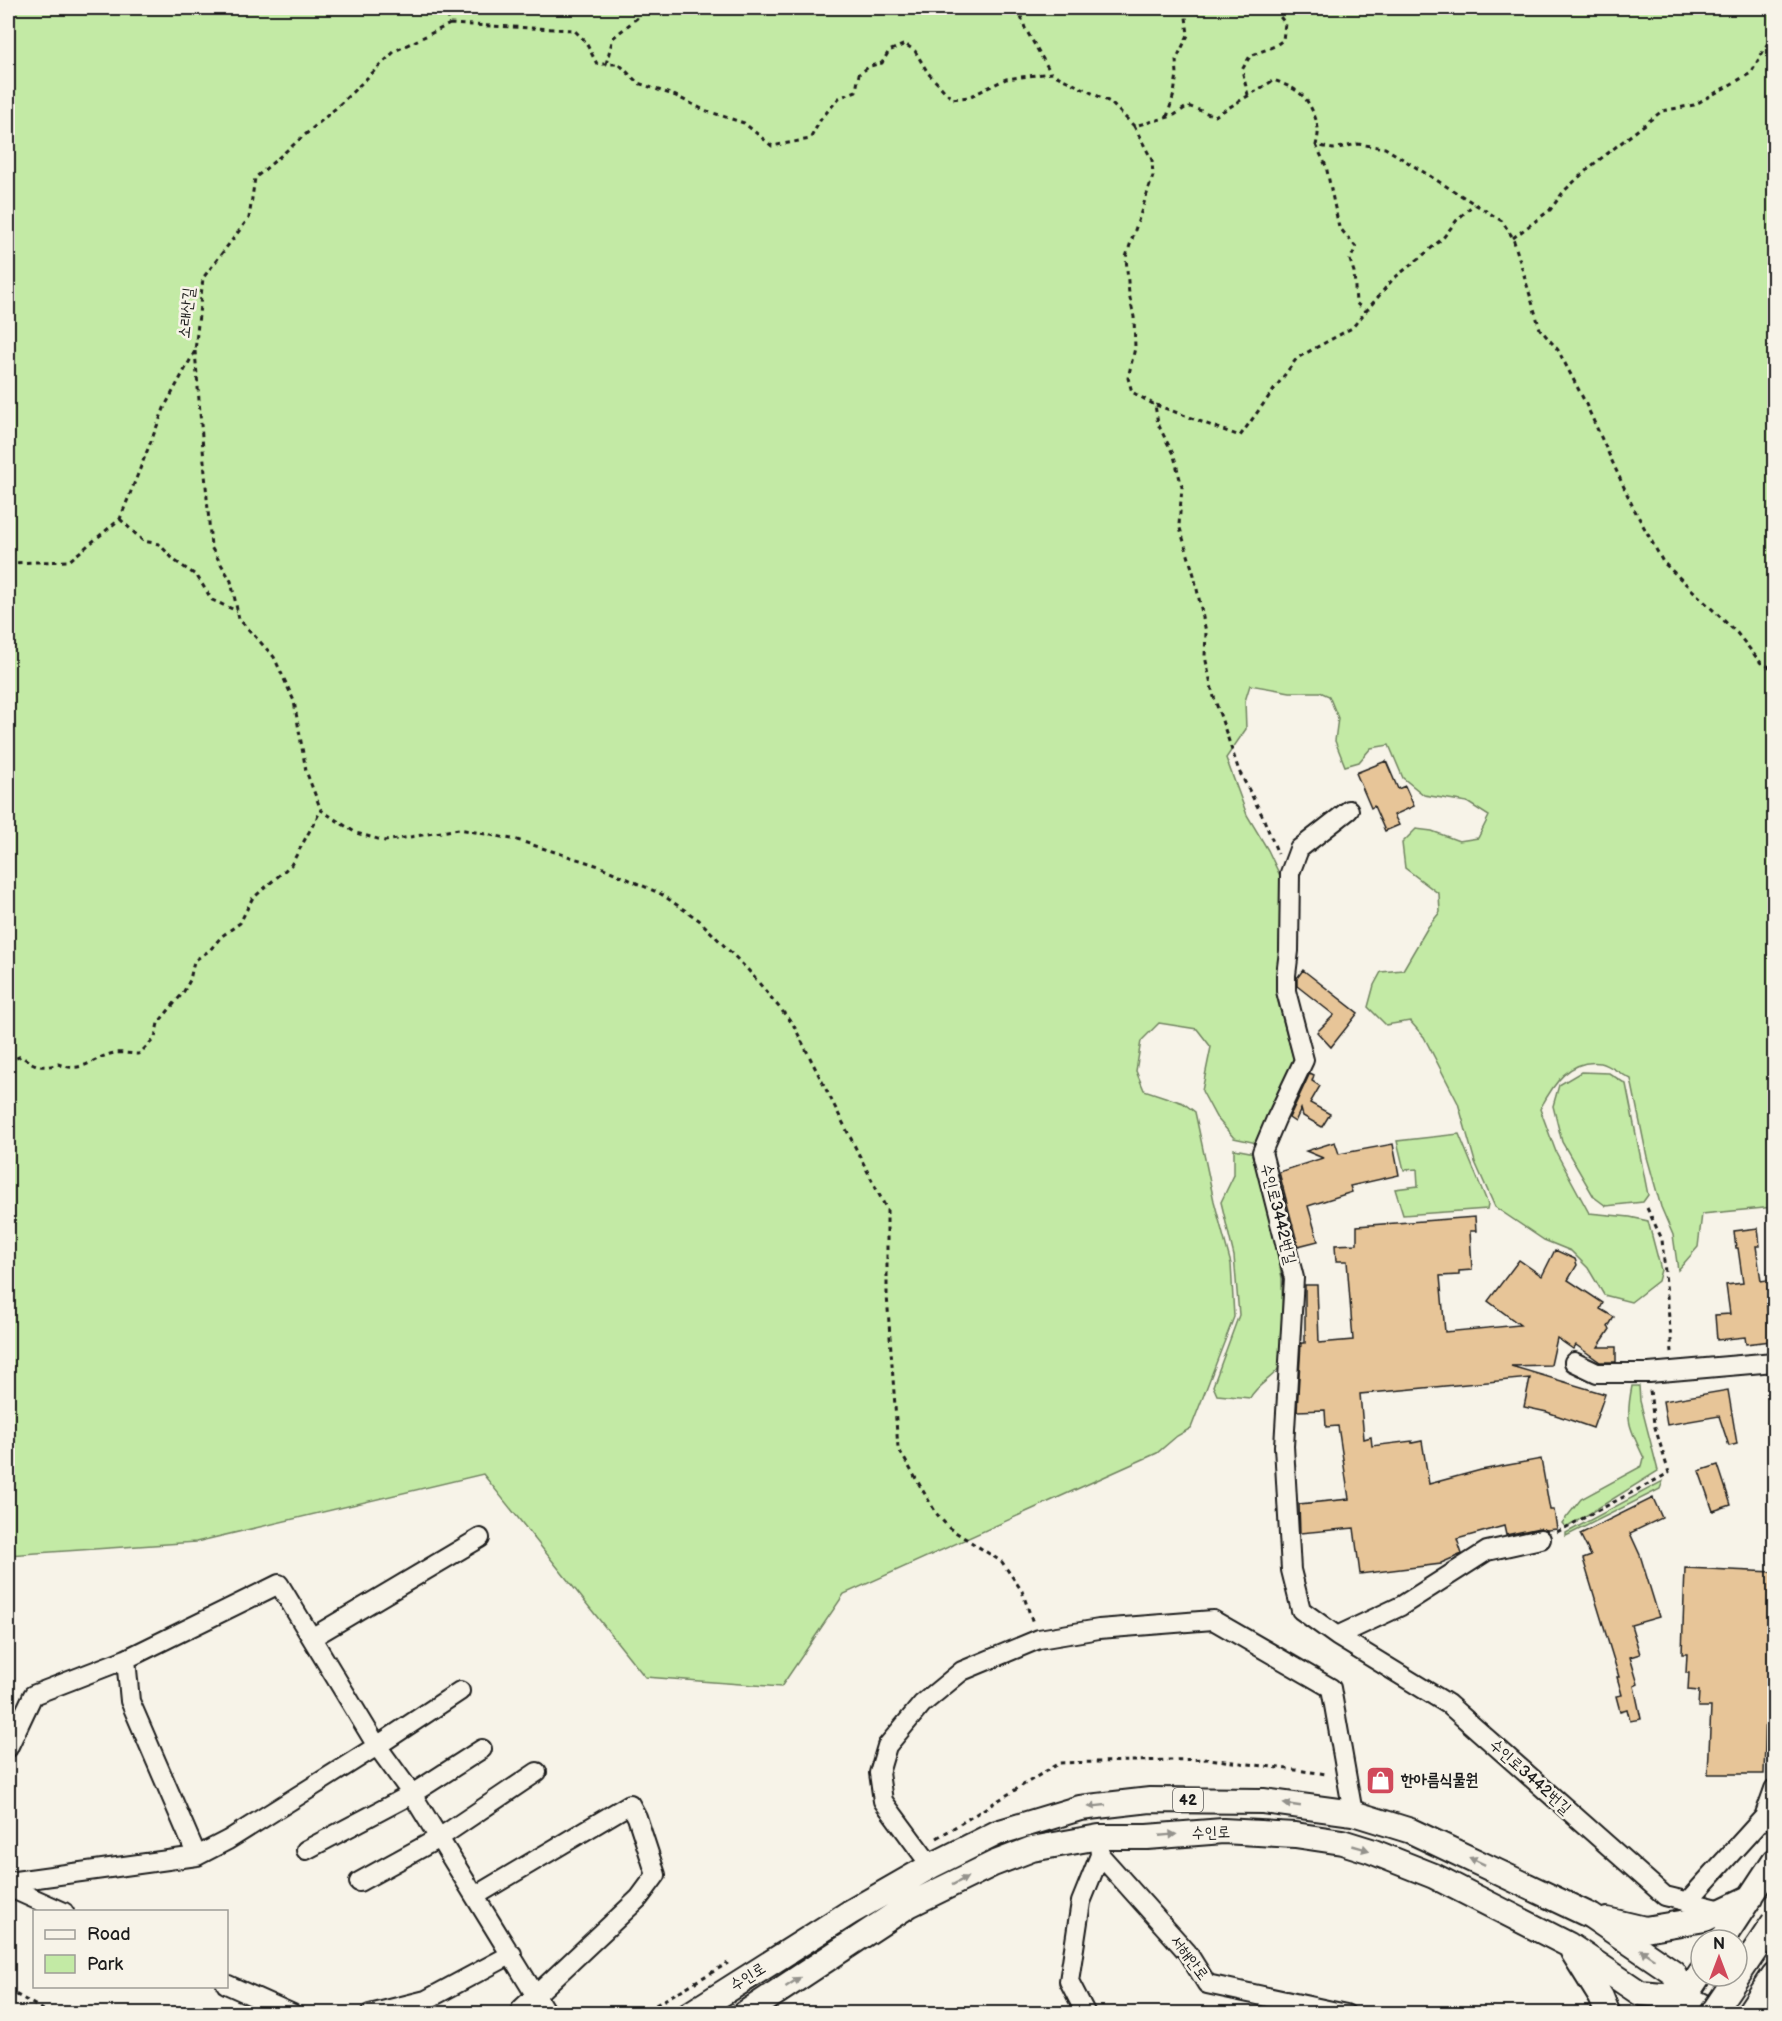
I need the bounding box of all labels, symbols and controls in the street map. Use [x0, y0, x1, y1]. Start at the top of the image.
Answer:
street label: 소래산길 [175, 286, 199, 340]
street label: 수인로3442번길 [1256, 1162, 1300, 1266]
street label: 수인로3442번길 [1485, 1735, 1575, 1819]
shop icon: 한아름식물원 [1364, 1764, 1396, 1796]
place label: 한아름식물원 [1400, 1771, 1478, 1790]
road number: 42 [1173, 1788, 1203, 1812]
one-way arrow [1282, 1800, 1301, 1809]
one-way arrow [1088, 1801, 1107, 1811]
street label: 수인로 [1191, 1823, 1231, 1843]
one-way arrow [1158, 1830, 1177, 1840]
one-way arrow [1352, 1844, 1370, 1853]
one-way arrow [1467, 1856, 1485, 1866]
one-way arrow [951, 1876, 968, 1886]
legend [33, 1910, 228, 1988]
text: Road [87, 1924, 131, 1945]
north arrow [1689, 1928, 1749, 1988]
street label: 서해안로 [1166, 1932, 1212, 1984]
text: N [1713, 1935, 1725, 1954]
one-way arrow [1640, 1948, 1656, 1960]
text: Park [87, 1954, 123, 1975]
street label: 수인로 [727, 1959, 769, 1995]
one-way arrow [785, 1976, 801, 1987]

